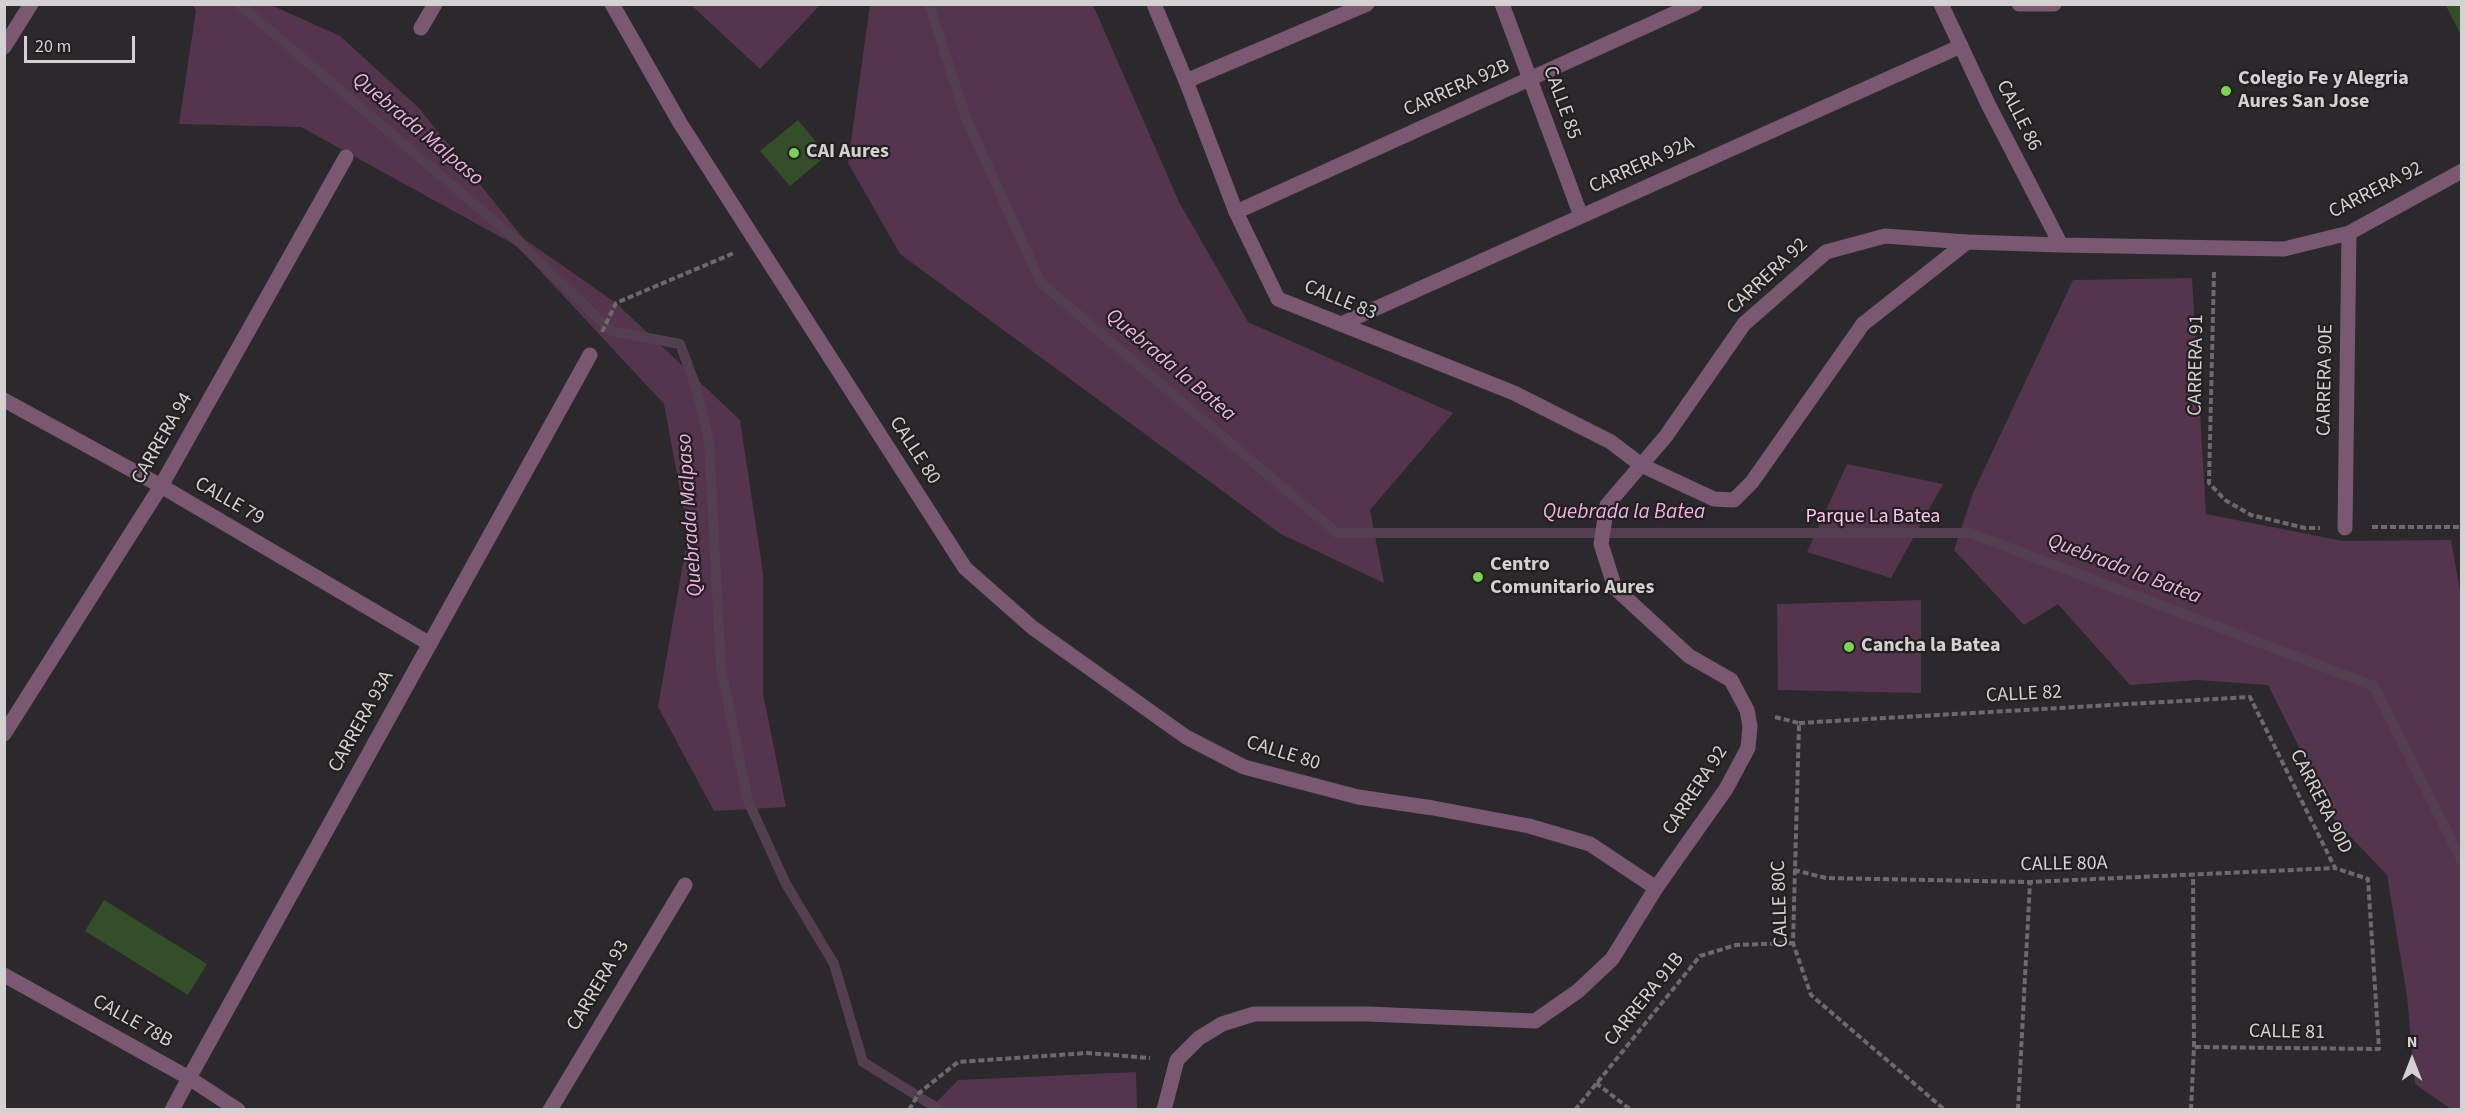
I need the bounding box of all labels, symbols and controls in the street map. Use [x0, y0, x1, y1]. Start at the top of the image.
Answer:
scale bar [27, 24, 138, 62]
text: 20 m [35, 34, 71, 59]
street label: CARRERA 92B [1400, 55, 1514, 123]
street label: CALLE 85 [1537, 63, 1585, 143]
water label: Quebrada Malpaso [346, 68, 488, 192]
place label: Colegio Fe y Alegria Aures San Jose [2238, 68, 2409, 115]
street label: CALLE 86 [1990, 77, 2046, 155]
marker: Colegio Fe y Alegria Aures San Jose [2219, 84, 2233, 98]
street label: CARRERA 92A [1586, 132, 1698, 200]
place label: CAI Aures [806, 141, 889, 165]
marker: CAI Aures [787, 146, 801, 160]
street label: CARRERA 92 [2325, 157, 2427, 225]
street label: CARRERA 92 [1723, 234, 1813, 320]
street label: CALLE 83 [1300, 276, 1380, 326]
water label: Quebrada la Batea [1100, 304, 1240, 428]
street label: CARRERA 91 [2184, 314, 2210, 416]
street label: CARRERA 90E [2313, 324, 2339, 436]
street label: CARRERA 94 [127, 389, 199, 489]
street label: CALLE 80 [883, 413, 945, 489]
water label: Quebrada Malpaso [673, 433, 709, 597]
street label: CALLE 79 [190, 473, 268, 531]
water label: Quebrada la Batea [1543, 500, 1705, 526]
park label: Parque La Batea [1806, 506, 1940, 530]
water label: Quebrada la Batea [2044, 529, 2204, 611]
place label: Centro Comunitario Aures [1490, 554, 1654, 601]
marker: Centro Comunitario Aures [1471, 570, 1485, 584]
place label: Cancha la Batea [1861, 635, 2000, 659]
marker: Cancha la Batea [1842, 640, 1856, 654]
street label: CARRERA 93A [324, 667, 400, 777]
street label: CALLE 82 [1985, 681, 2063, 709]
street label: CALLE 80 [1243, 731, 1323, 777]
street label: CARRERA 92 [1658, 742, 1734, 840]
street label: CARRERA 90D [2283, 746, 2357, 858]
street label: CALLE 80A [2020, 852, 2108, 878]
street label: CALLE 80C [1767, 860, 1795, 948]
street label: CARRERA 93 [563, 936, 635, 1036]
street label: CARRERA 91B [1600, 948, 1690, 1052]
street label: CALLE 78B [88, 990, 176, 1054]
street label: CALLE 81 [2249, 1020, 2325, 1046]
north arrow [2382, 1030, 2442, 1090]
text: N [2407, 1031, 2417, 1053]

